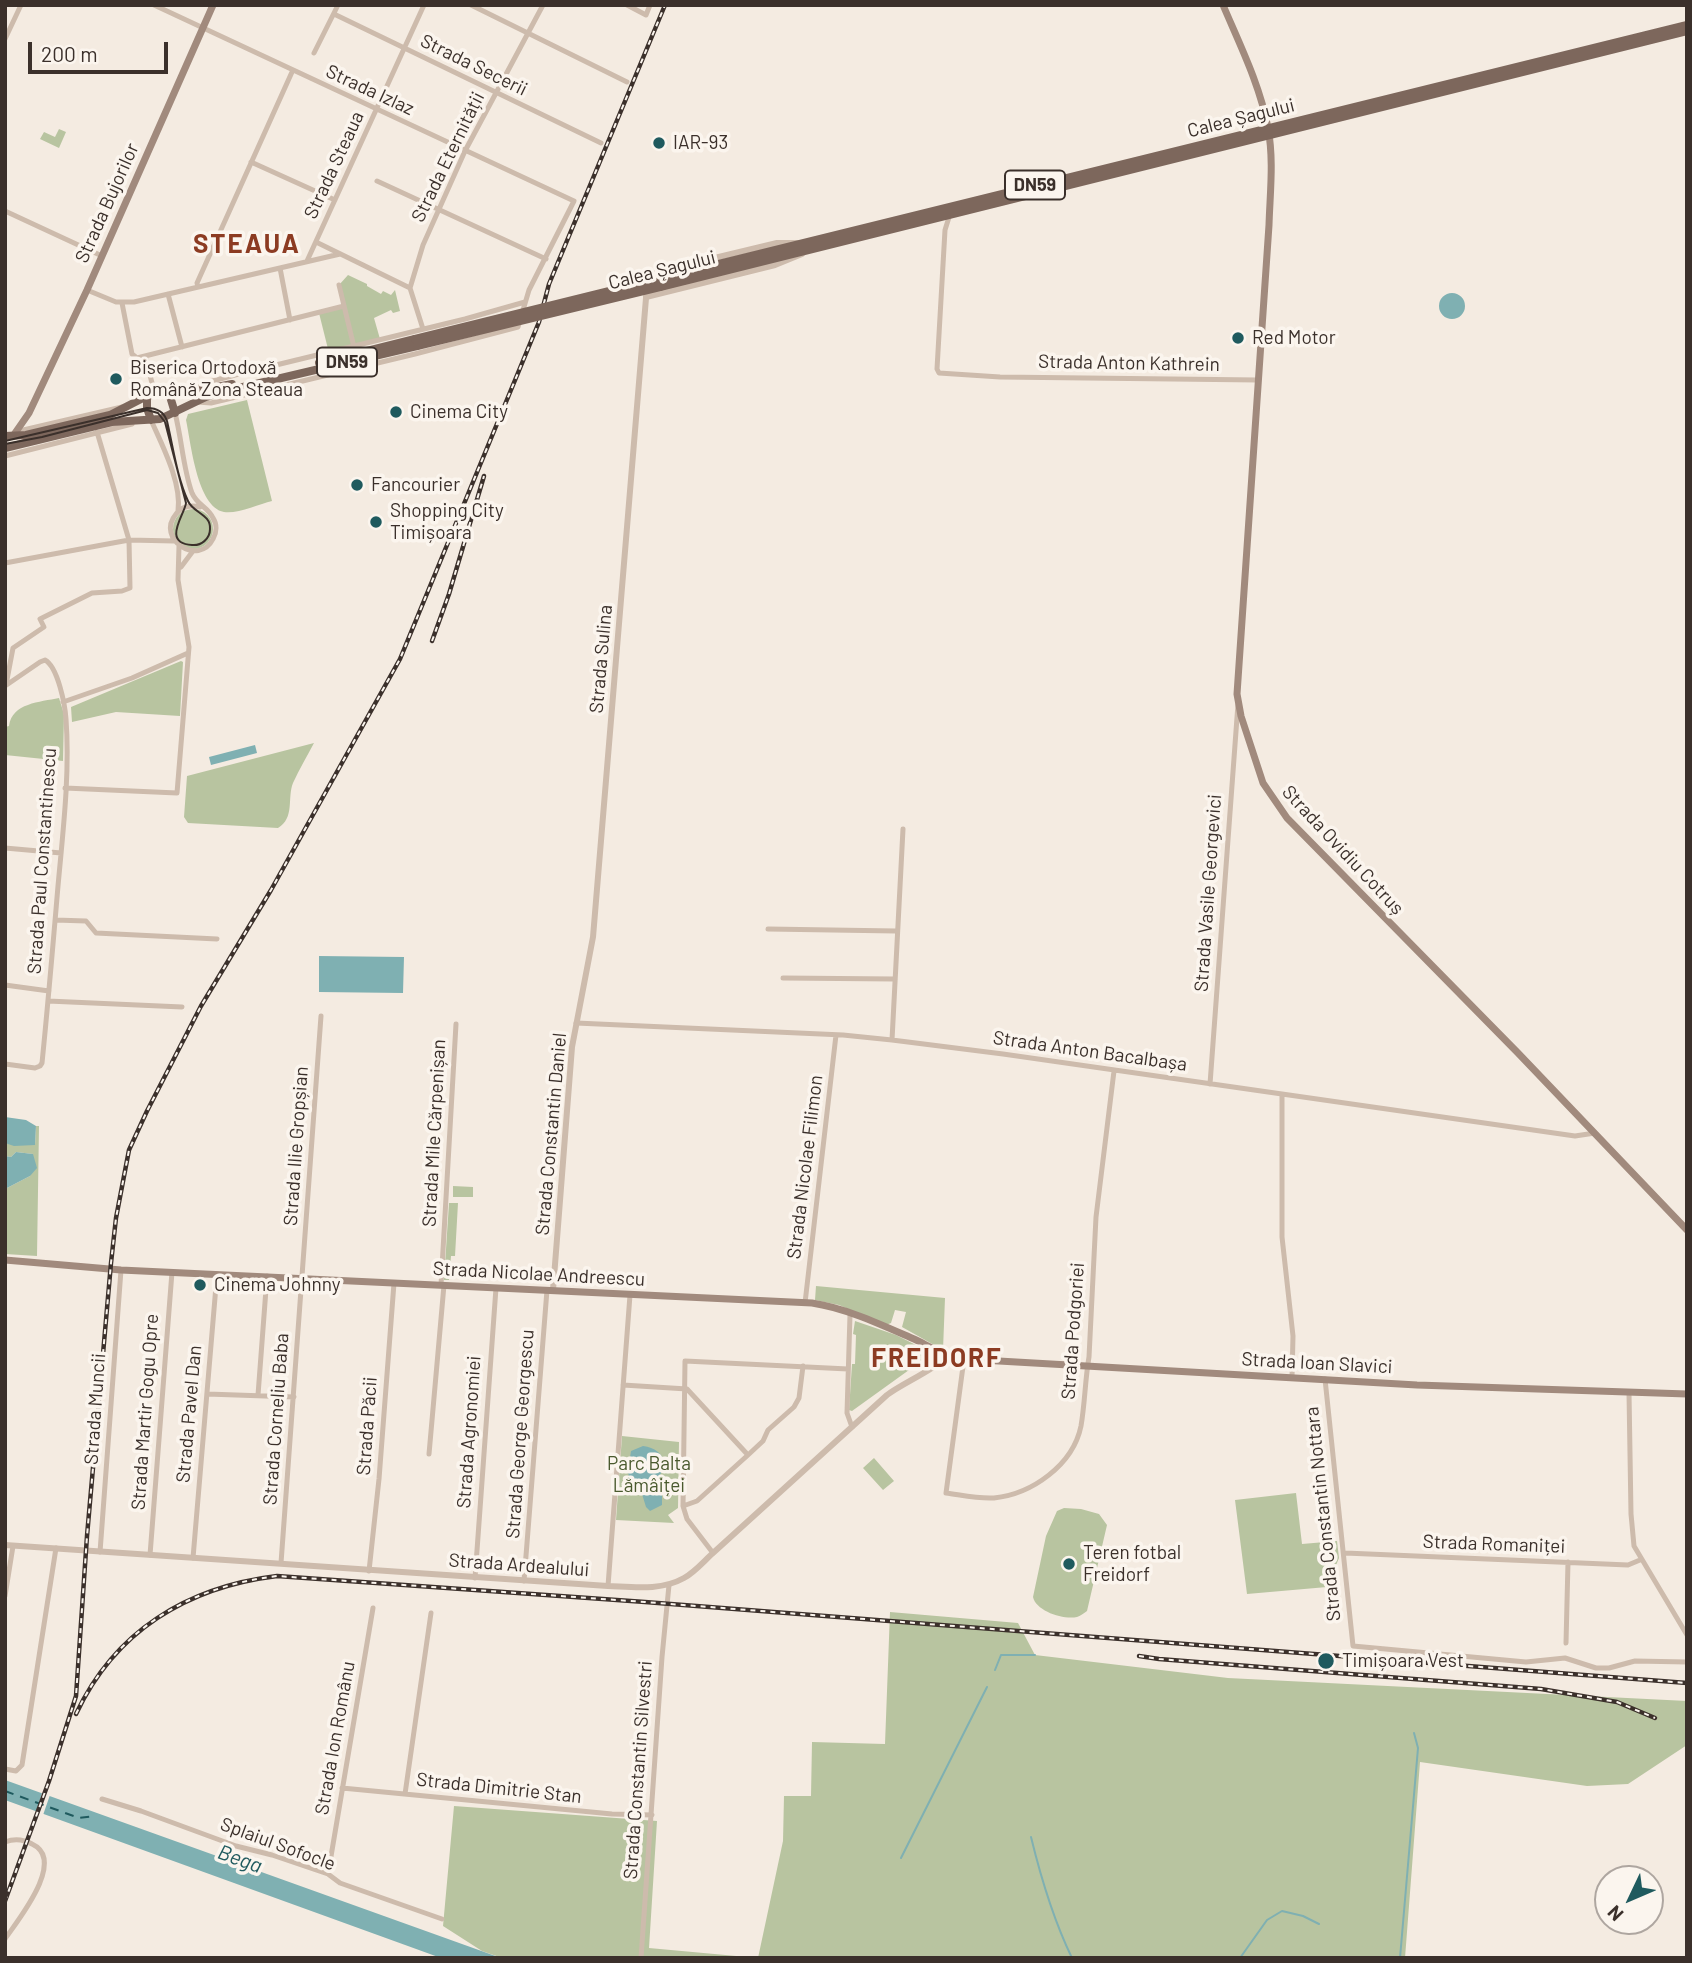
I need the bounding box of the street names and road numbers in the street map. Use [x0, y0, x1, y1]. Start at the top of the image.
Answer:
street label: Strada Secerii [417, 29, 531, 101]
street label: Strada Izlaz [322, 60, 418, 120]
street label: Strada Eternității [407, 88, 489, 226]
street label: Calea Șagului [1185, 94, 1297, 142]
street label: Strada Steaua [299, 108, 369, 222]
street label: Strada Bujorilor [70, 140, 144, 266]
road number: DN59 [1005, 170, 1065, 200]
street label: Calea Șagului [606, 246, 718, 294]
road number: DN59 [317, 348, 377, 376]
street label: Strada Anton Kathrein [1038, 350, 1220, 376]
street label: Strada Sulina [585, 604, 617, 714]
street label: Strada Paul Constantinescu [23, 747, 61, 975]
street label: Strada Ovidiu Cotruș [1277, 781, 1409, 919]
street label: Strada Vasile Georgevici [1190, 793, 1226, 993]
street label: Strada Anton Bacalbașa [991, 1026, 1189, 1076]
street label: Strada Constantin Daniel [531, 1032, 571, 1236]
street label: Strada Mile Cărpenișan [418, 1039, 450, 1227]
street label: Strada Ilie Gropșian [279, 1065, 313, 1227]
street label: Strada Nicolae Filimon [782, 1074, 828, 1260]
street label: Strada Nicolae Andreescu [432, 1257, 646, 1291]
street label: Strada Podgoriei [1057, 1262, 1089, 1400]
street label: Strada Martir Gogu Opre [127, 1313, 163, 1511]
street label: Strada George Georgescu [501, 1329, 539, 1539]
street label: Strada Corneliu Baba [259, 1332, 293, 1506]
street label: Strada Pavel Dan [172, 1344, 206, 1484]
street label: Strada Ioan Slavici [1241, 1348, 1393, 1378]
street label: Strada Muncii [80, 1352, 110, 1466]
street label: Strada Agronomiei [452, 1355, 486, 1509]
street label: Strada Păcii [352, 1376, 382, 1476]
street label: Strada Constantin Nottara [1300, 1406, 1346, 1622]
street label: Strada Romaniței [1422, 1530, 1566, 1558]
street label: Strada Ardealului [448, 1549, 590, 1581]
street label: Strada Ion Românu [310, 1659, 360, 1817]
street label: Strada Constantin Silvestri [619, 1660, 657, 1880]
street label: Strada Dimitrie Stan [415, 1768, 583, 1808]
street label: Splaiul Sofocle [217, 1813, 339, 1875]

